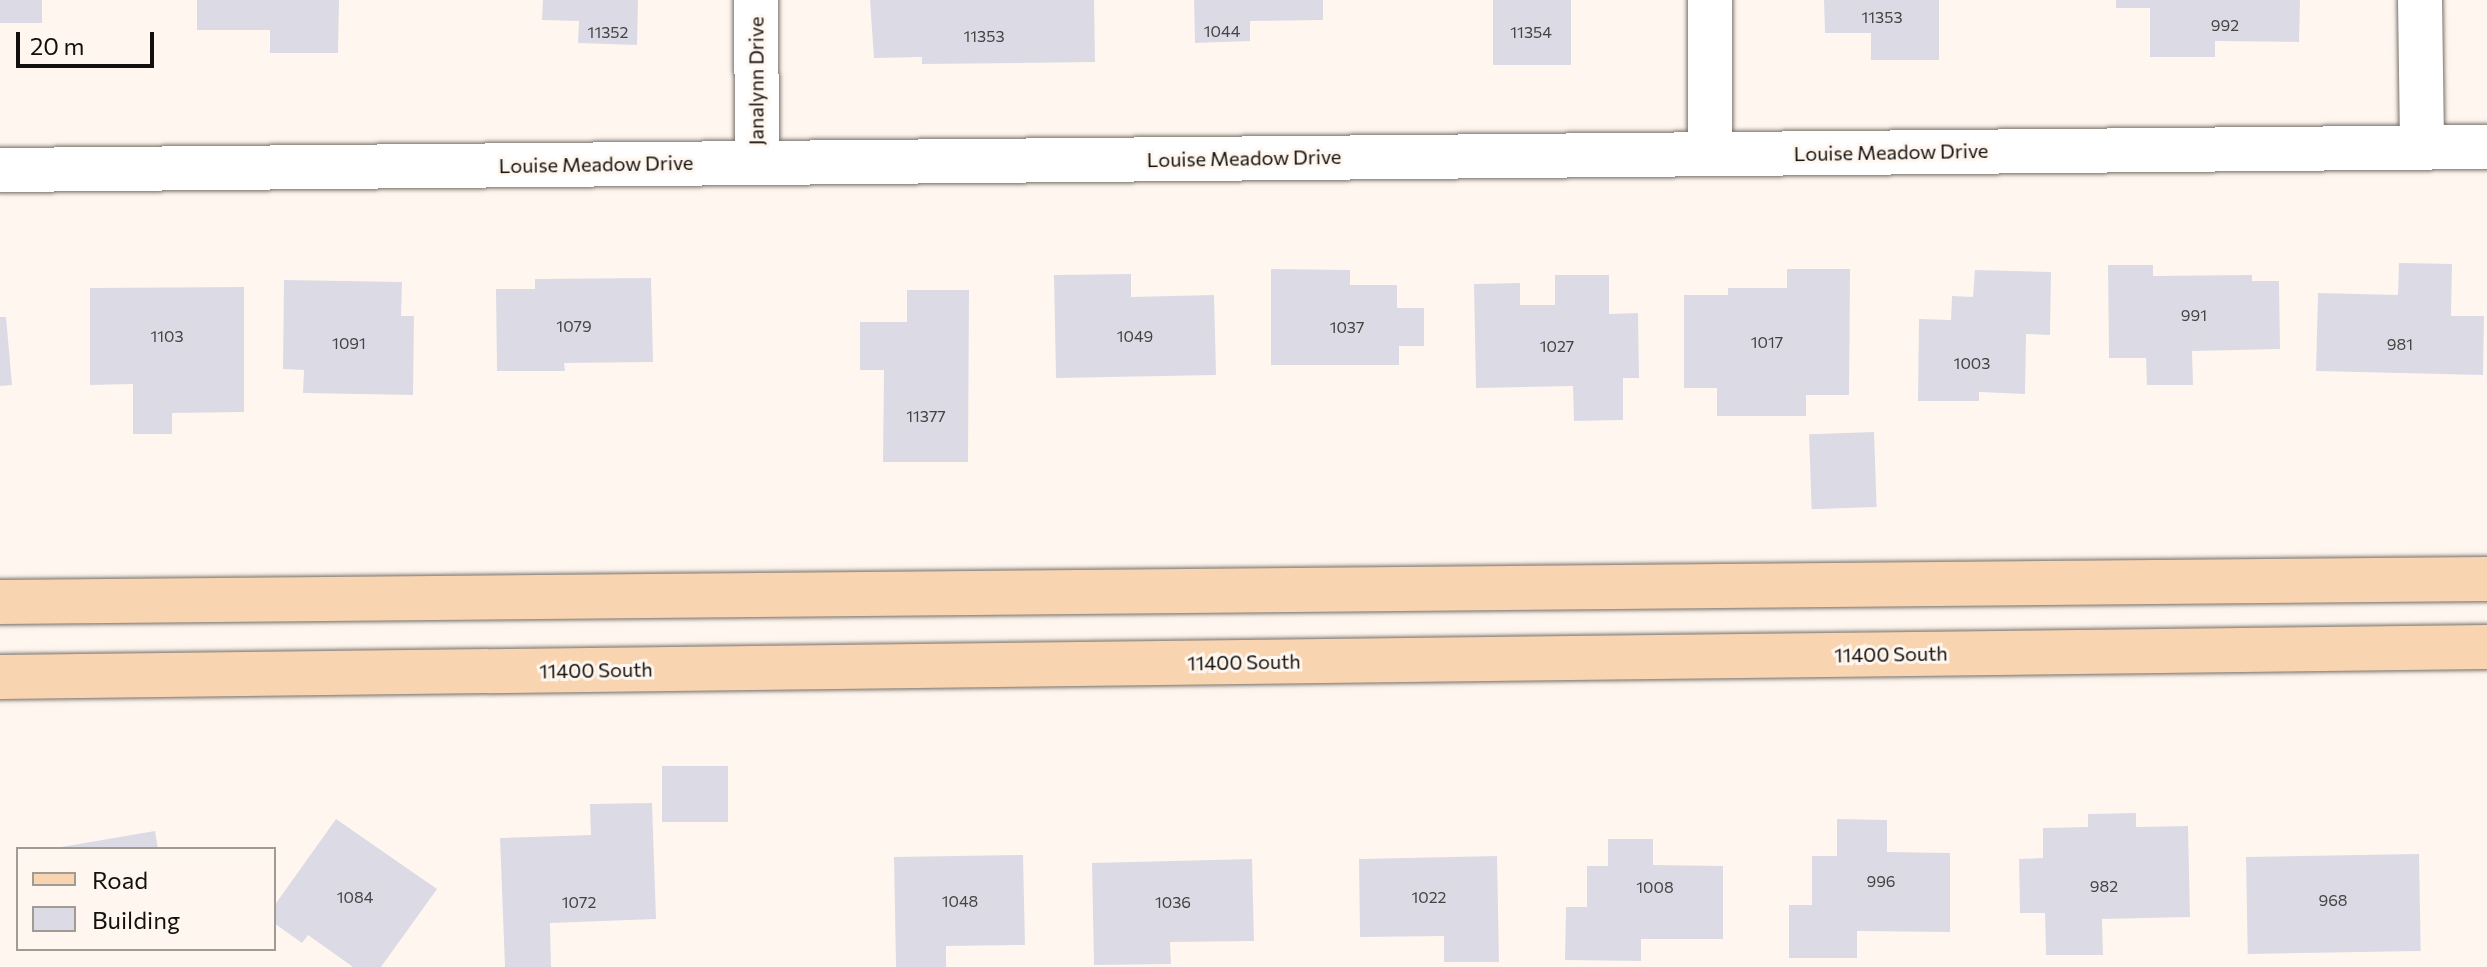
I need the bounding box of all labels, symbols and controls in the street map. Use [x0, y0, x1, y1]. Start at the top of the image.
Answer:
house number: 11353 [1861, 7, 1903, 27]
house number: 992 [2211, 15, 2239, 35]
scale bar [20, 16, 158, 66]
street label: Janalynn Drive [744, 17, 768, 145]
house number: 1044 [1204, 21, 1240, 41]
house number: 11352 [588, 22, 628, 42]
house number: 11354 [1510, 22, 1552, 42]
house number: 11353 [963, 26, 1005, 46]
text: 20 m [30, 31, 84, 60]
street label: Louise Meadow Drive [1794, 138, 1988, 166]
street label: Louise Meadow Drive [1147, 144, 1341, 172]
street label: Louise Meadow Drive [499, 150, 693, 178]
house number: 991 [2181, 305, 2207, 325]
house number: 1079 [556, 316, 592, 336]
house number: 1037 [1330, 317, 1364, 337]
house number: 1103 [150, 326, 184, 346]
house number: 1049 [1117, 326, 1153, 346]
house number: 1017 [1751, 332, 1783, 352]
house number: 1091 [332, 333, 366, 353]
house number: 981 [2387, 334, 2413, 354]
house number: 1027 [1540, 336, 1574, 356]
house number: 1003 [1954, 353, 1990, 373]
house number: 11377 [906, 406, 946, 426]
street label: 11400 South [1834, 641, 1948, 667]
street label: 11400 South [1187, 649, 1301, 675]
street label: 11400 South [539, 657, 653, 683]
legend [16, 847, 276, 951]
text: Road [92, 865, 148, 894]
house number: 996 [1866, 871, 1896, 891]
house number: 982 [2090, 876, 2118, 896]
house number: 1008 [1636, 877, 1674, 897]
house number: 1084 [337, 887, 373, 907]
house number: 1022 [1412, 887, 1446, 907]
house number: 968 [2318, 890, 2348, 910]
house number: 1048 [942, 891, 978, 911]
house number: 1072 [562, 892, 596, 912]
house number: 1036 [1155, 892, 1191, 912]
text: Building [92, 905, 180, 934]

